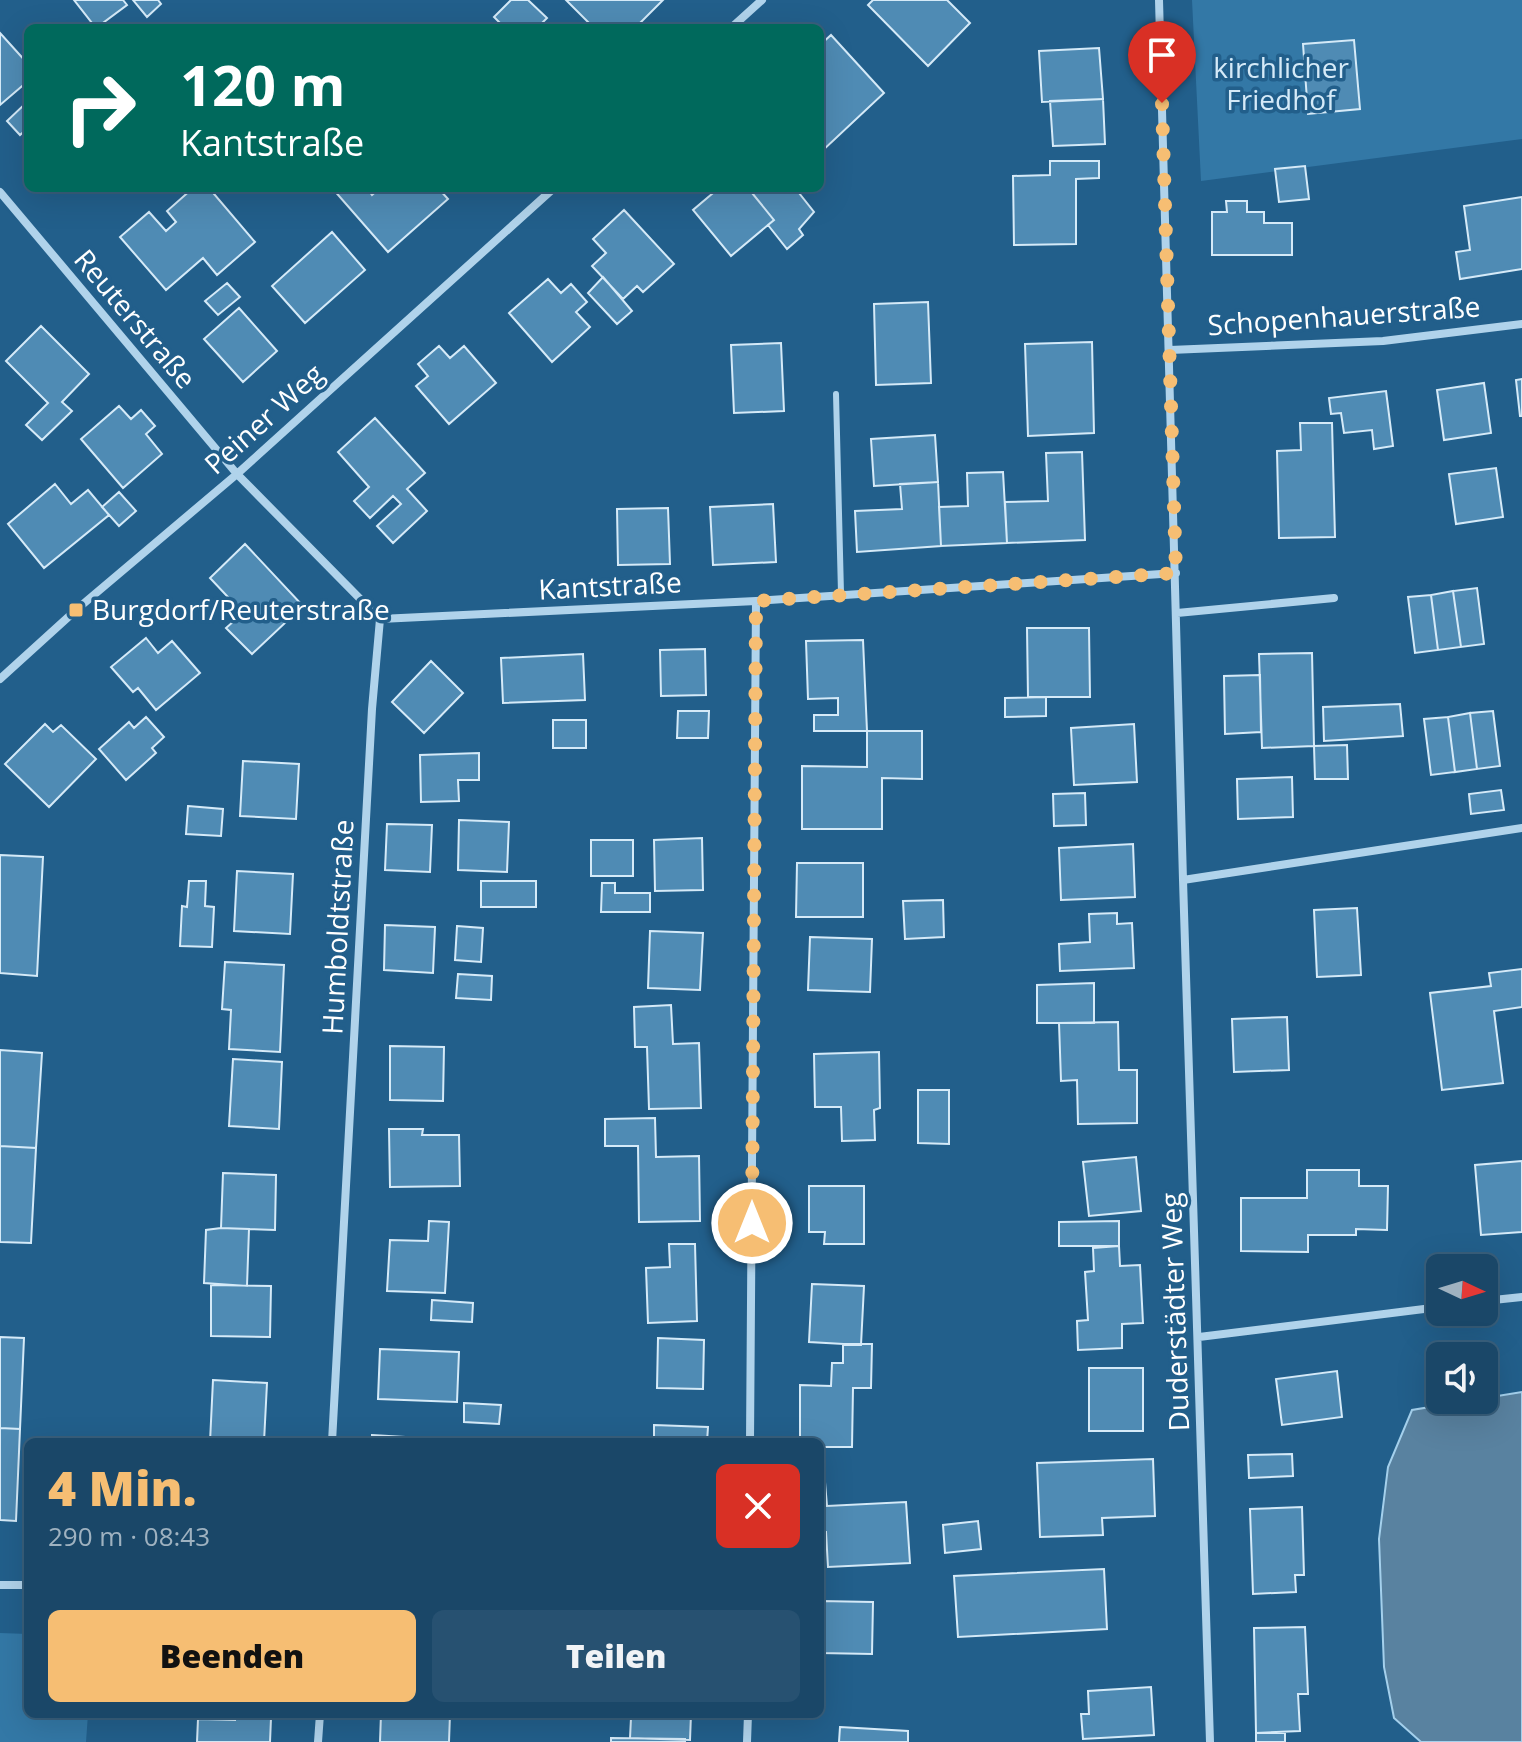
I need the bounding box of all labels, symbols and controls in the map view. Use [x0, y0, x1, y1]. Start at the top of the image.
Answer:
pin [1128, 21, 1196, 103]
icon: arrive [1140, 33, 1184, 77]
text: 120 m [180, 46, 346, 122]
park label: kirchlicher Friedhof [1213, 48, 1349, 118]
icon: right [48, 56, 152, 160]
text: Kantstraße [180, 118, 364, 167]
street label: Reuterstraße [66, 241, 205, 396]
street label: Schopenhauerstraße [1206, 287, 1482, 343]
street label: Peiner Weg [196, 355, 331, 482]
street label: Kantstraße [537, 562, 683, 608]
place label: Burgdorf/Reuterstraße [92, 590, 390, 628]
marker: Burgdorf/Reuterstraße [67, 601, 85, 619]
street label: Humboldtstraße [312, 818, 362, 1035]
position arrow [710, 1181, 794, 1265]
street label: Duderstädter Weg [1151, 1192, 1197, 1432]
north arrow [1426, 1254, 1498, 1326]
map controls [1426, 1254, 1498, 1414]
button: sound [1426, 1342, 1498, 1414]
text: 4 Min. [48, 1455, 197, 1520]
button: close [716, 1464, 800, 1548]
text: 290 m · 08:43 [48, 1518, 210, 1554]
button: Beenden [48, 1610, 416, 1702]
button: Teilen [432, 1610, 800, 1702]

